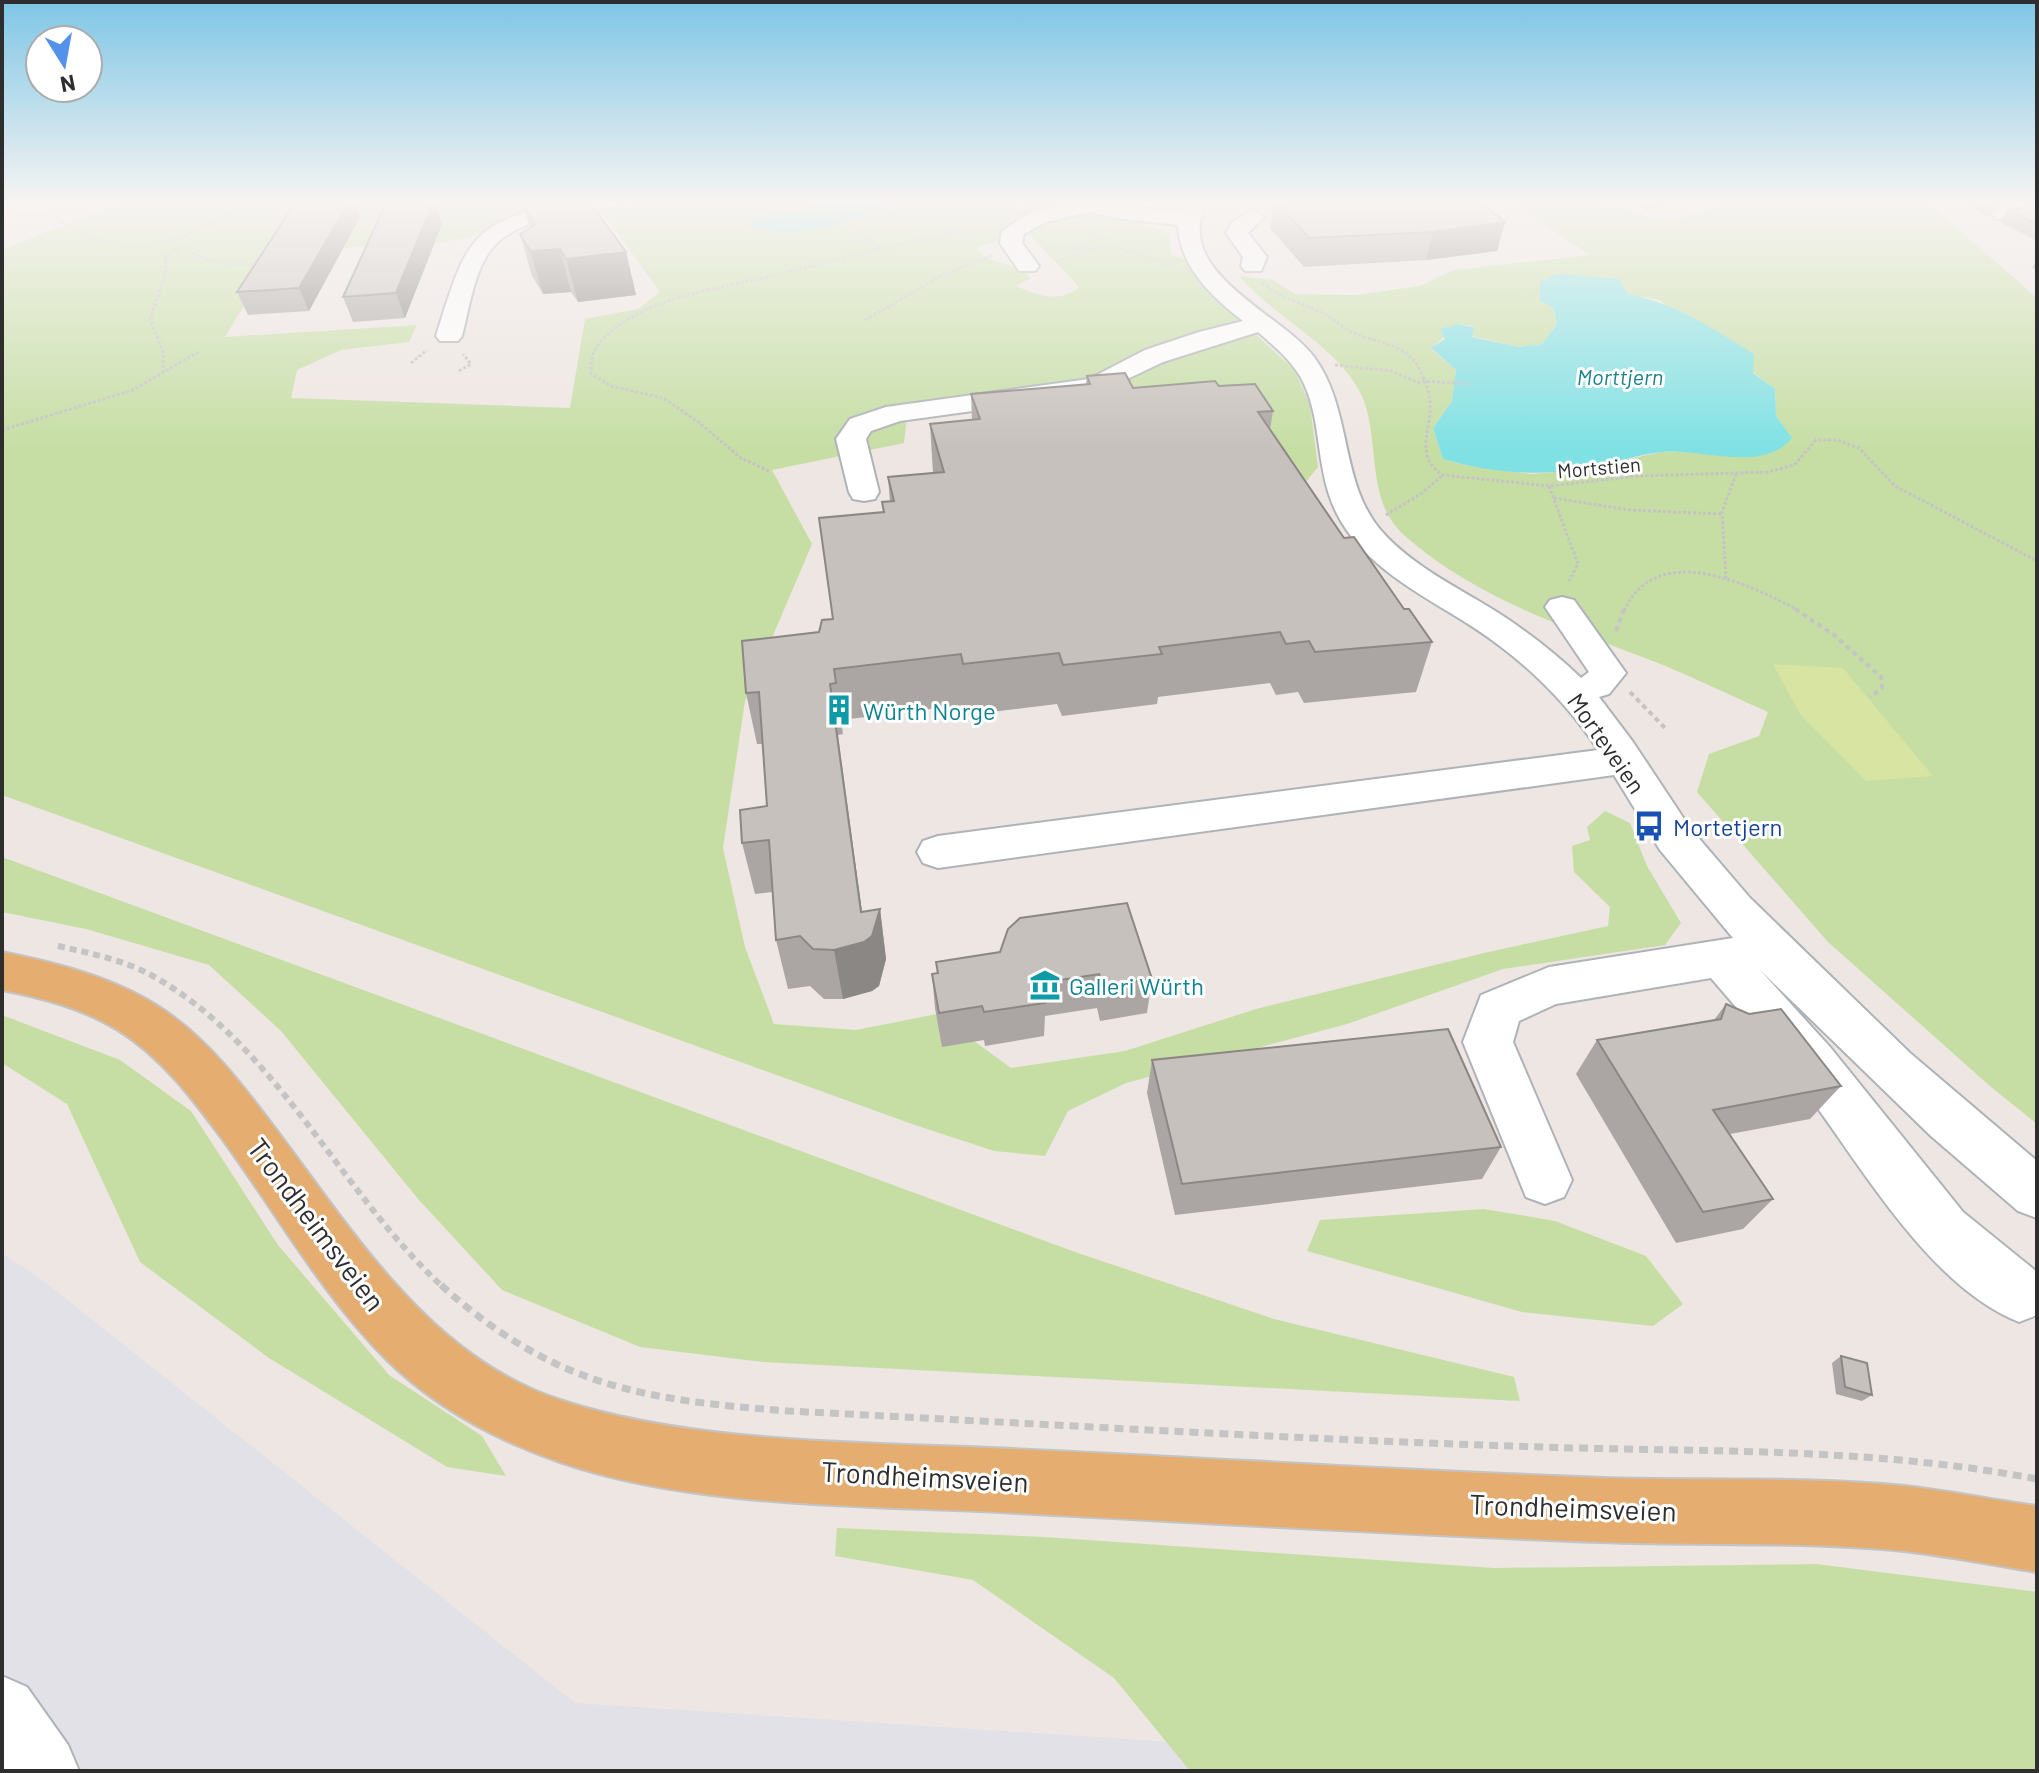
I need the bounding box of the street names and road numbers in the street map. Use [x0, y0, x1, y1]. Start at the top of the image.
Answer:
street label: Mortstien [1556, 451, 1642, 483]
street label: Morteveien [1562, 687, 1652, 799]
street label: Trondheimsveien [241, 1131, 393, 1317]
street label: Trondheimsveien [820, 1454, 1030, 1498]
street label: Trondheimsveien [1469, 1486, 1677, 1528]

